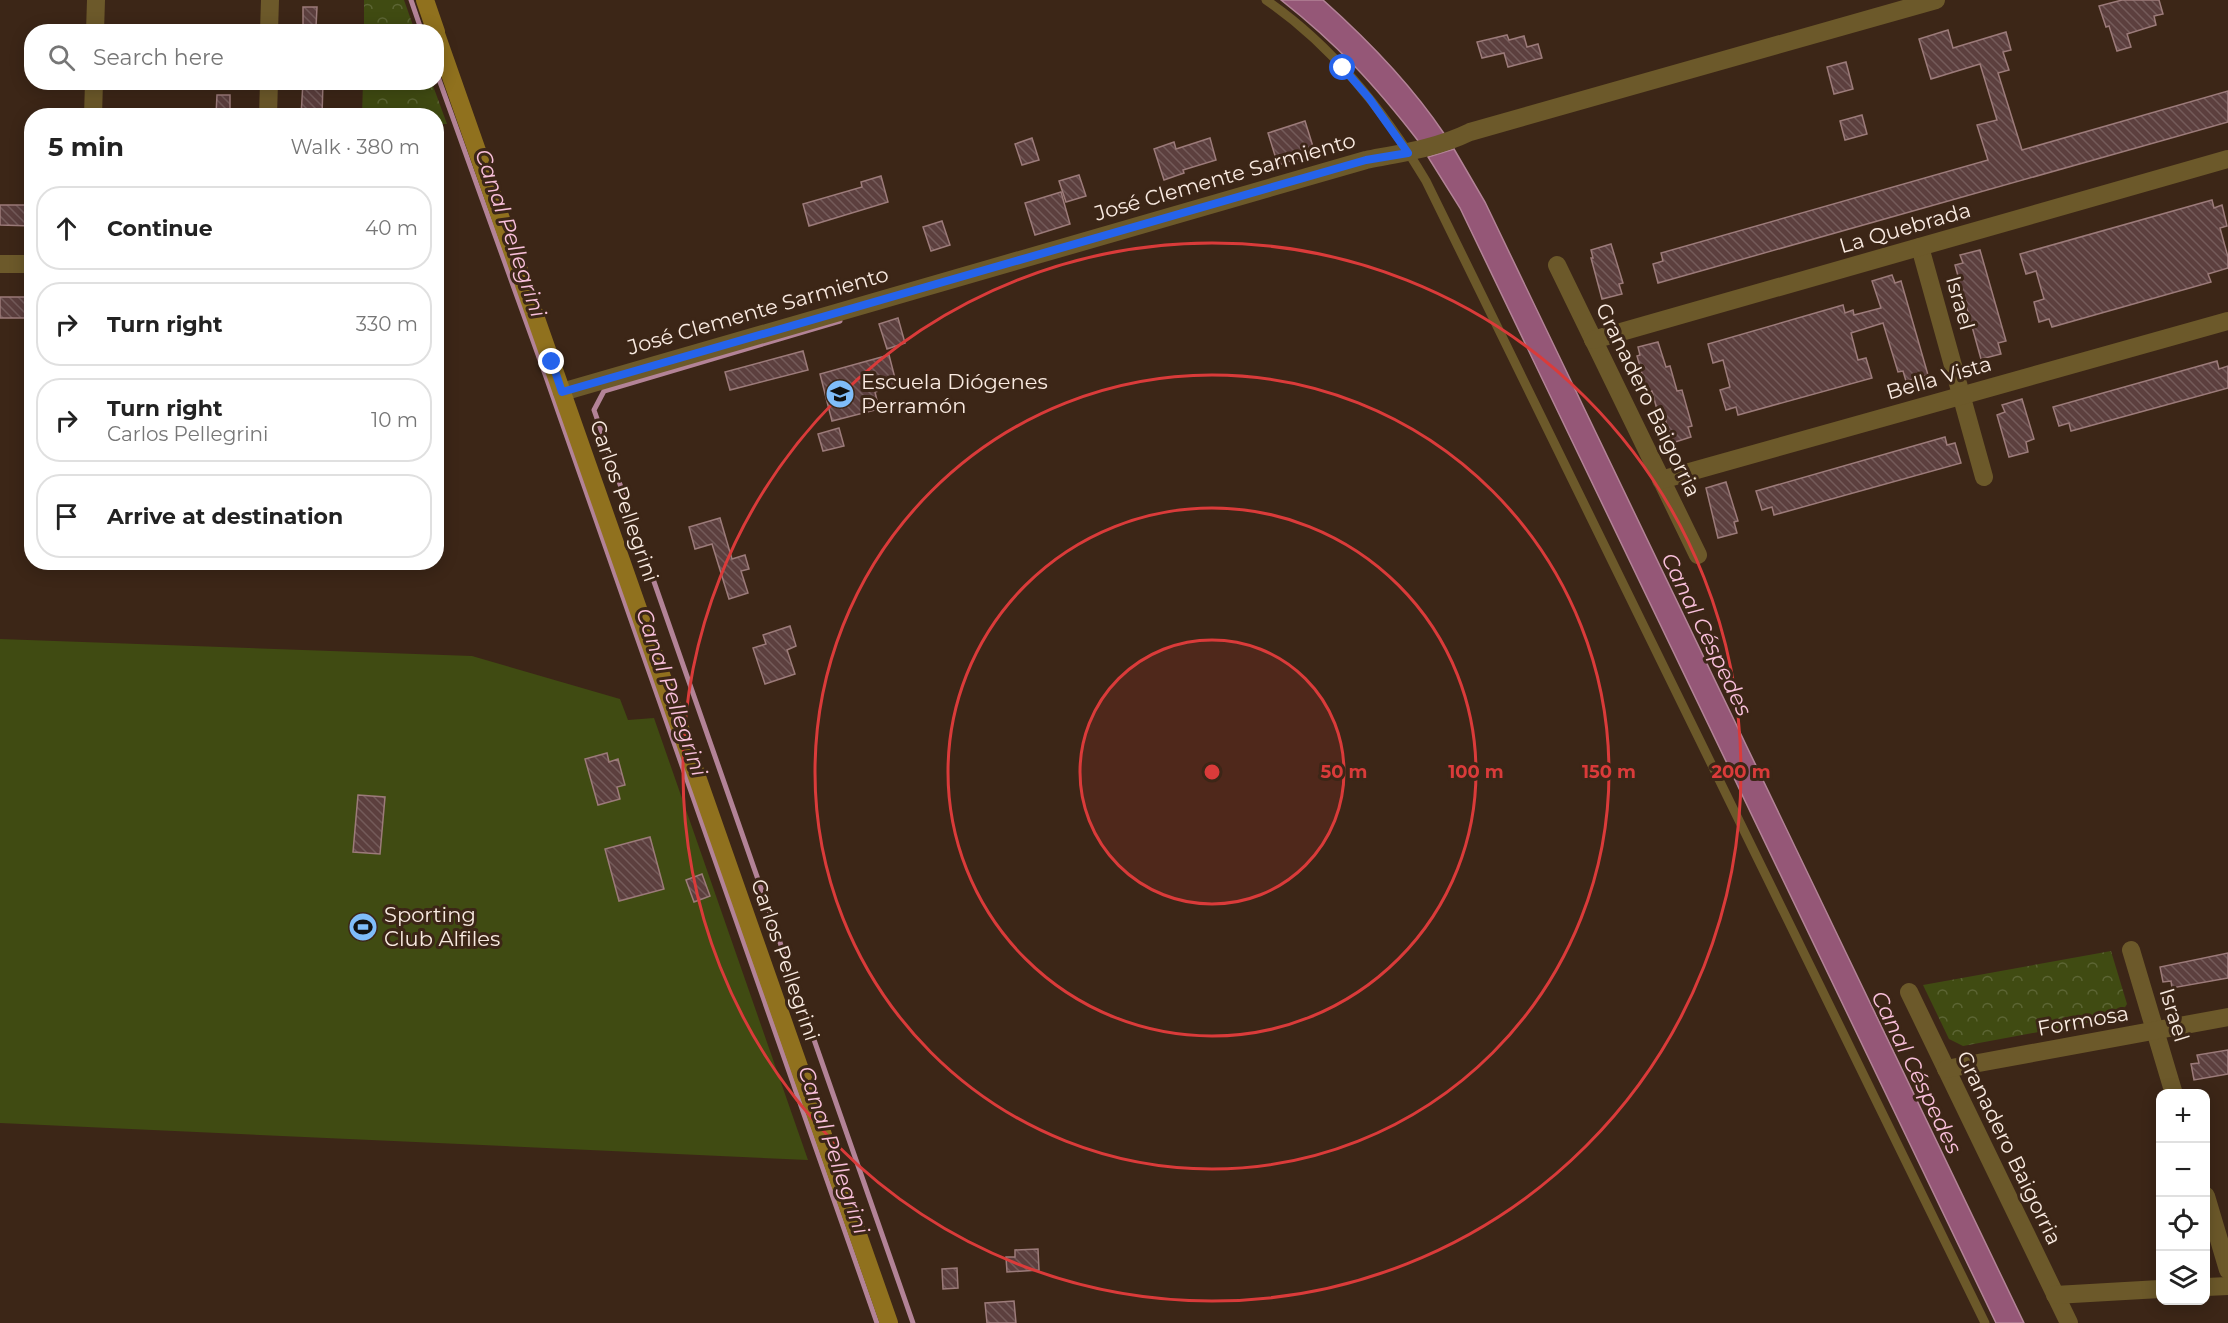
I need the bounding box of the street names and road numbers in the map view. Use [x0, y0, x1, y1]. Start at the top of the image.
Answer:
street label: José Clemente Sarmiento [1090, 127, 1358, 226]
street label: La Quebrada [1836, 197, 1973, 258]
street label: José Clemente Sarmiento [623, 261, 891, 360]
street label: Israel [1941, 273, 1980, 333]
street label: Granadero Baigorria [1591, 299, 1706, 501]
street label: Bella Vista [1883, 351, 1994, 404]
street label: Carlos Pellegrini [585, 417, 664, 585]
street label: Carlos Pellegrini [746, 876, 825, 1044]
street label: Israel [2155, 985, 2194, 1045]
street label: Formosa [2035, 1000, 2131, 1041]
street label: Granadero Baigorria [1952, 1047, 2067, 1249]

